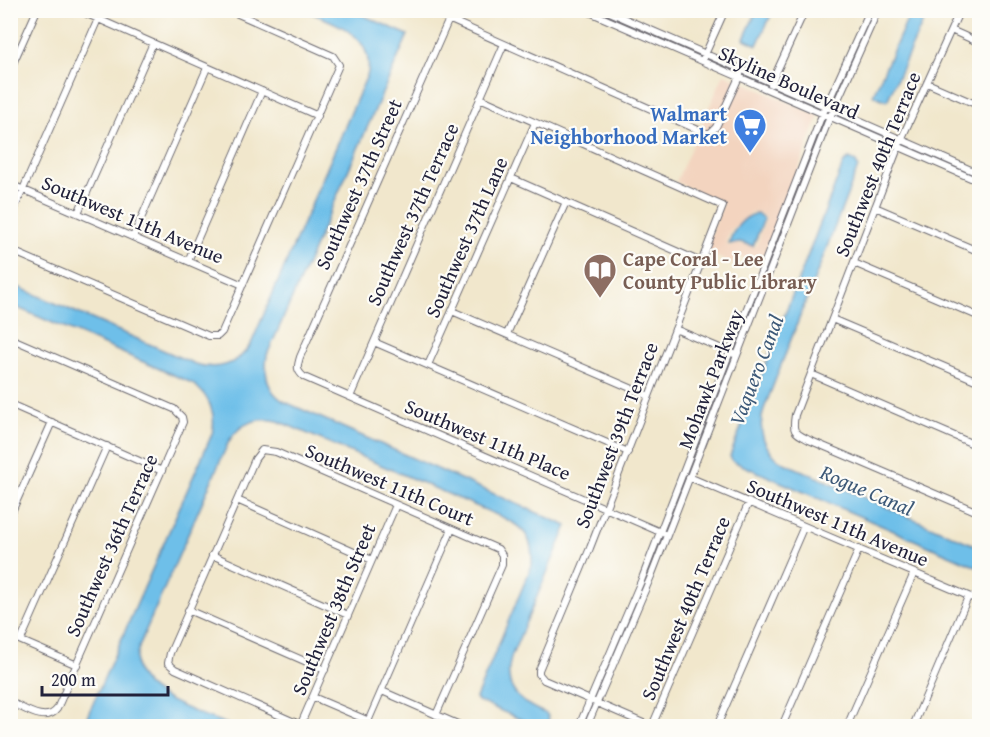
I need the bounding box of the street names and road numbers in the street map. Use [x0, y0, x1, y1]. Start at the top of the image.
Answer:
street label: Skyline Boulevard [714, 38, 864, 126]
street label: Southwest 40th Terrace [827, 67, 927, 261]
street label: Southwest 37th Street [307, 94, 409, 274]
street label: Southwest 37th Terrace [359, 118, 465, 310]
street label: Southwest 37th Lane [417, 152, 515, 322]
street label: Southwest 11th Avenue [38, 168, 228, 270]
street label: Mohawk Parkway [670, 305, 750, 453]
street label: Southwest 39th Terrace [567, 338, 665, 532]
street label: Southwest 11th Place [401, 391, 575, 487]
street label: Southwest 11th Court [301, 435, 479, 533]
street label: Southwest 36th Terrace [58, 449, 164, 641]
street label: Southwest 11th Avenue [743, 471, 933, 573]
street label: Southwest 40th Terrace [633, 511, 737, 705]
street label: Southwest 38th Street [284, 519, 382, 699]

